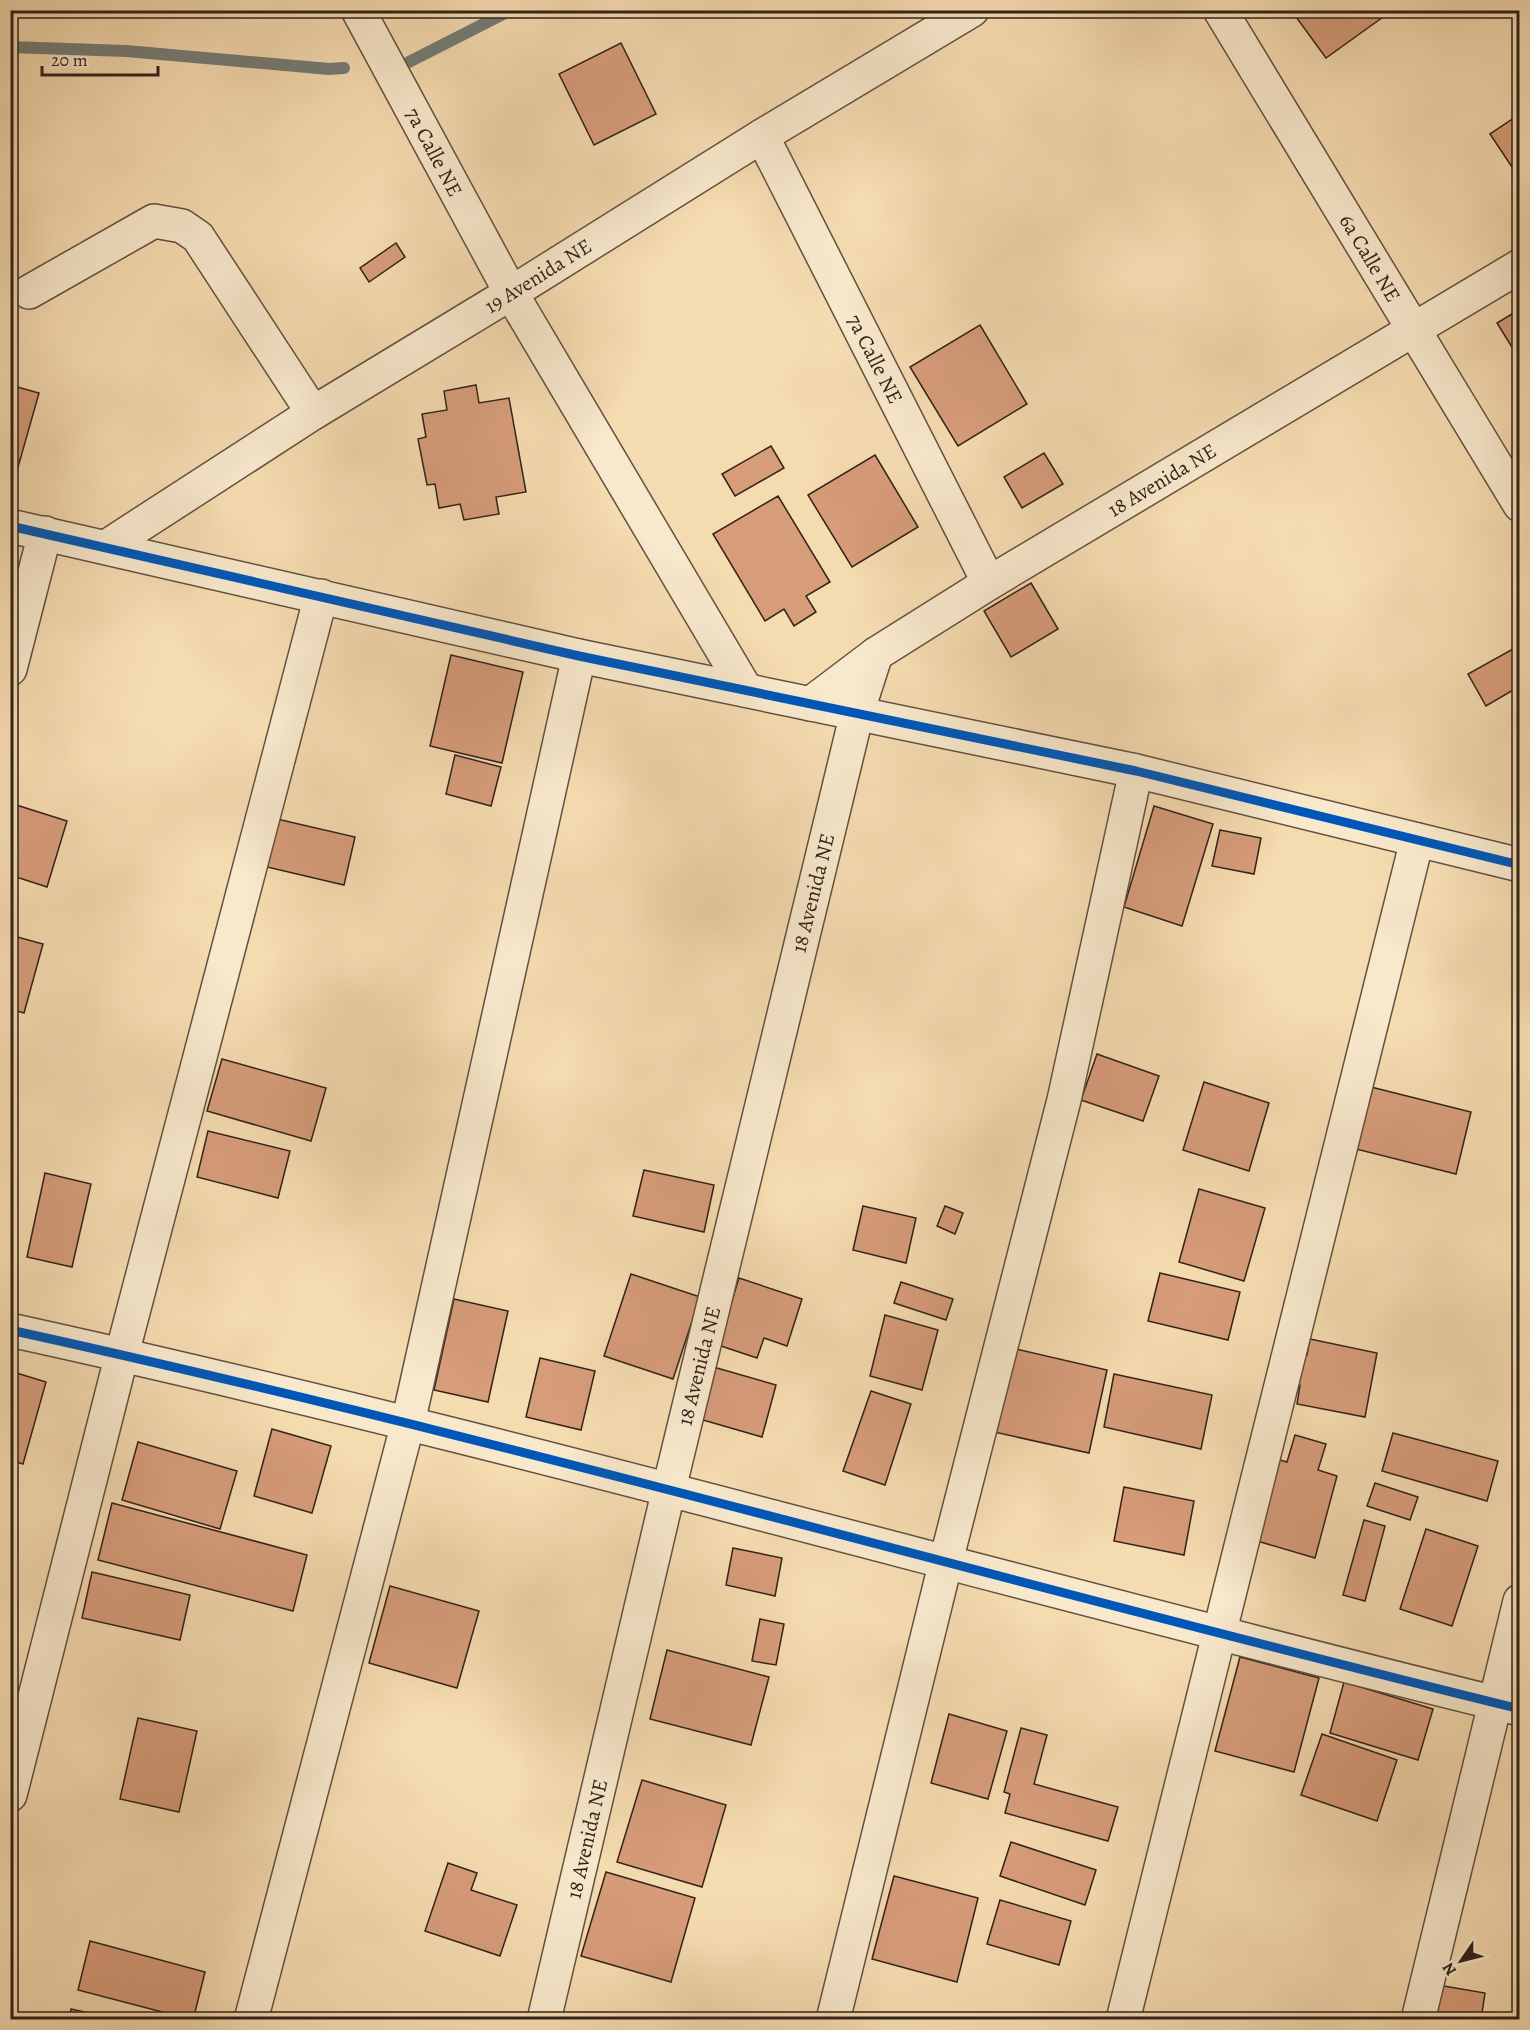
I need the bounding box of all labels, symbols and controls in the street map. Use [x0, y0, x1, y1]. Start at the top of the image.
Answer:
scale bar [42, 39, 158, 77]
text: 20 m [51, 48, 88, 72]
street label: 7a Calle NE [399, 103, 469, 201]
street label: 6a Calle NE [1333, 209, 1407, 307]
street label: 19 Avenida NE [479, 232, 597, 320]
street label: 7a Calle NE [841, 309, 909, 409]
street label: 18 Avenida NE [1103, 437, 1221, 523]
street label: 18 Avenida NE [785, 830, 841, 956]
street label: 18 Avenida NE [671, 1303, 727, 1429]
street label: 18 Avenida NE [560, 1776, 614, 1902]
north arrow [1431, 1931, 1491, 1991]
text: N [1437, 1958, 1462, 1980]

